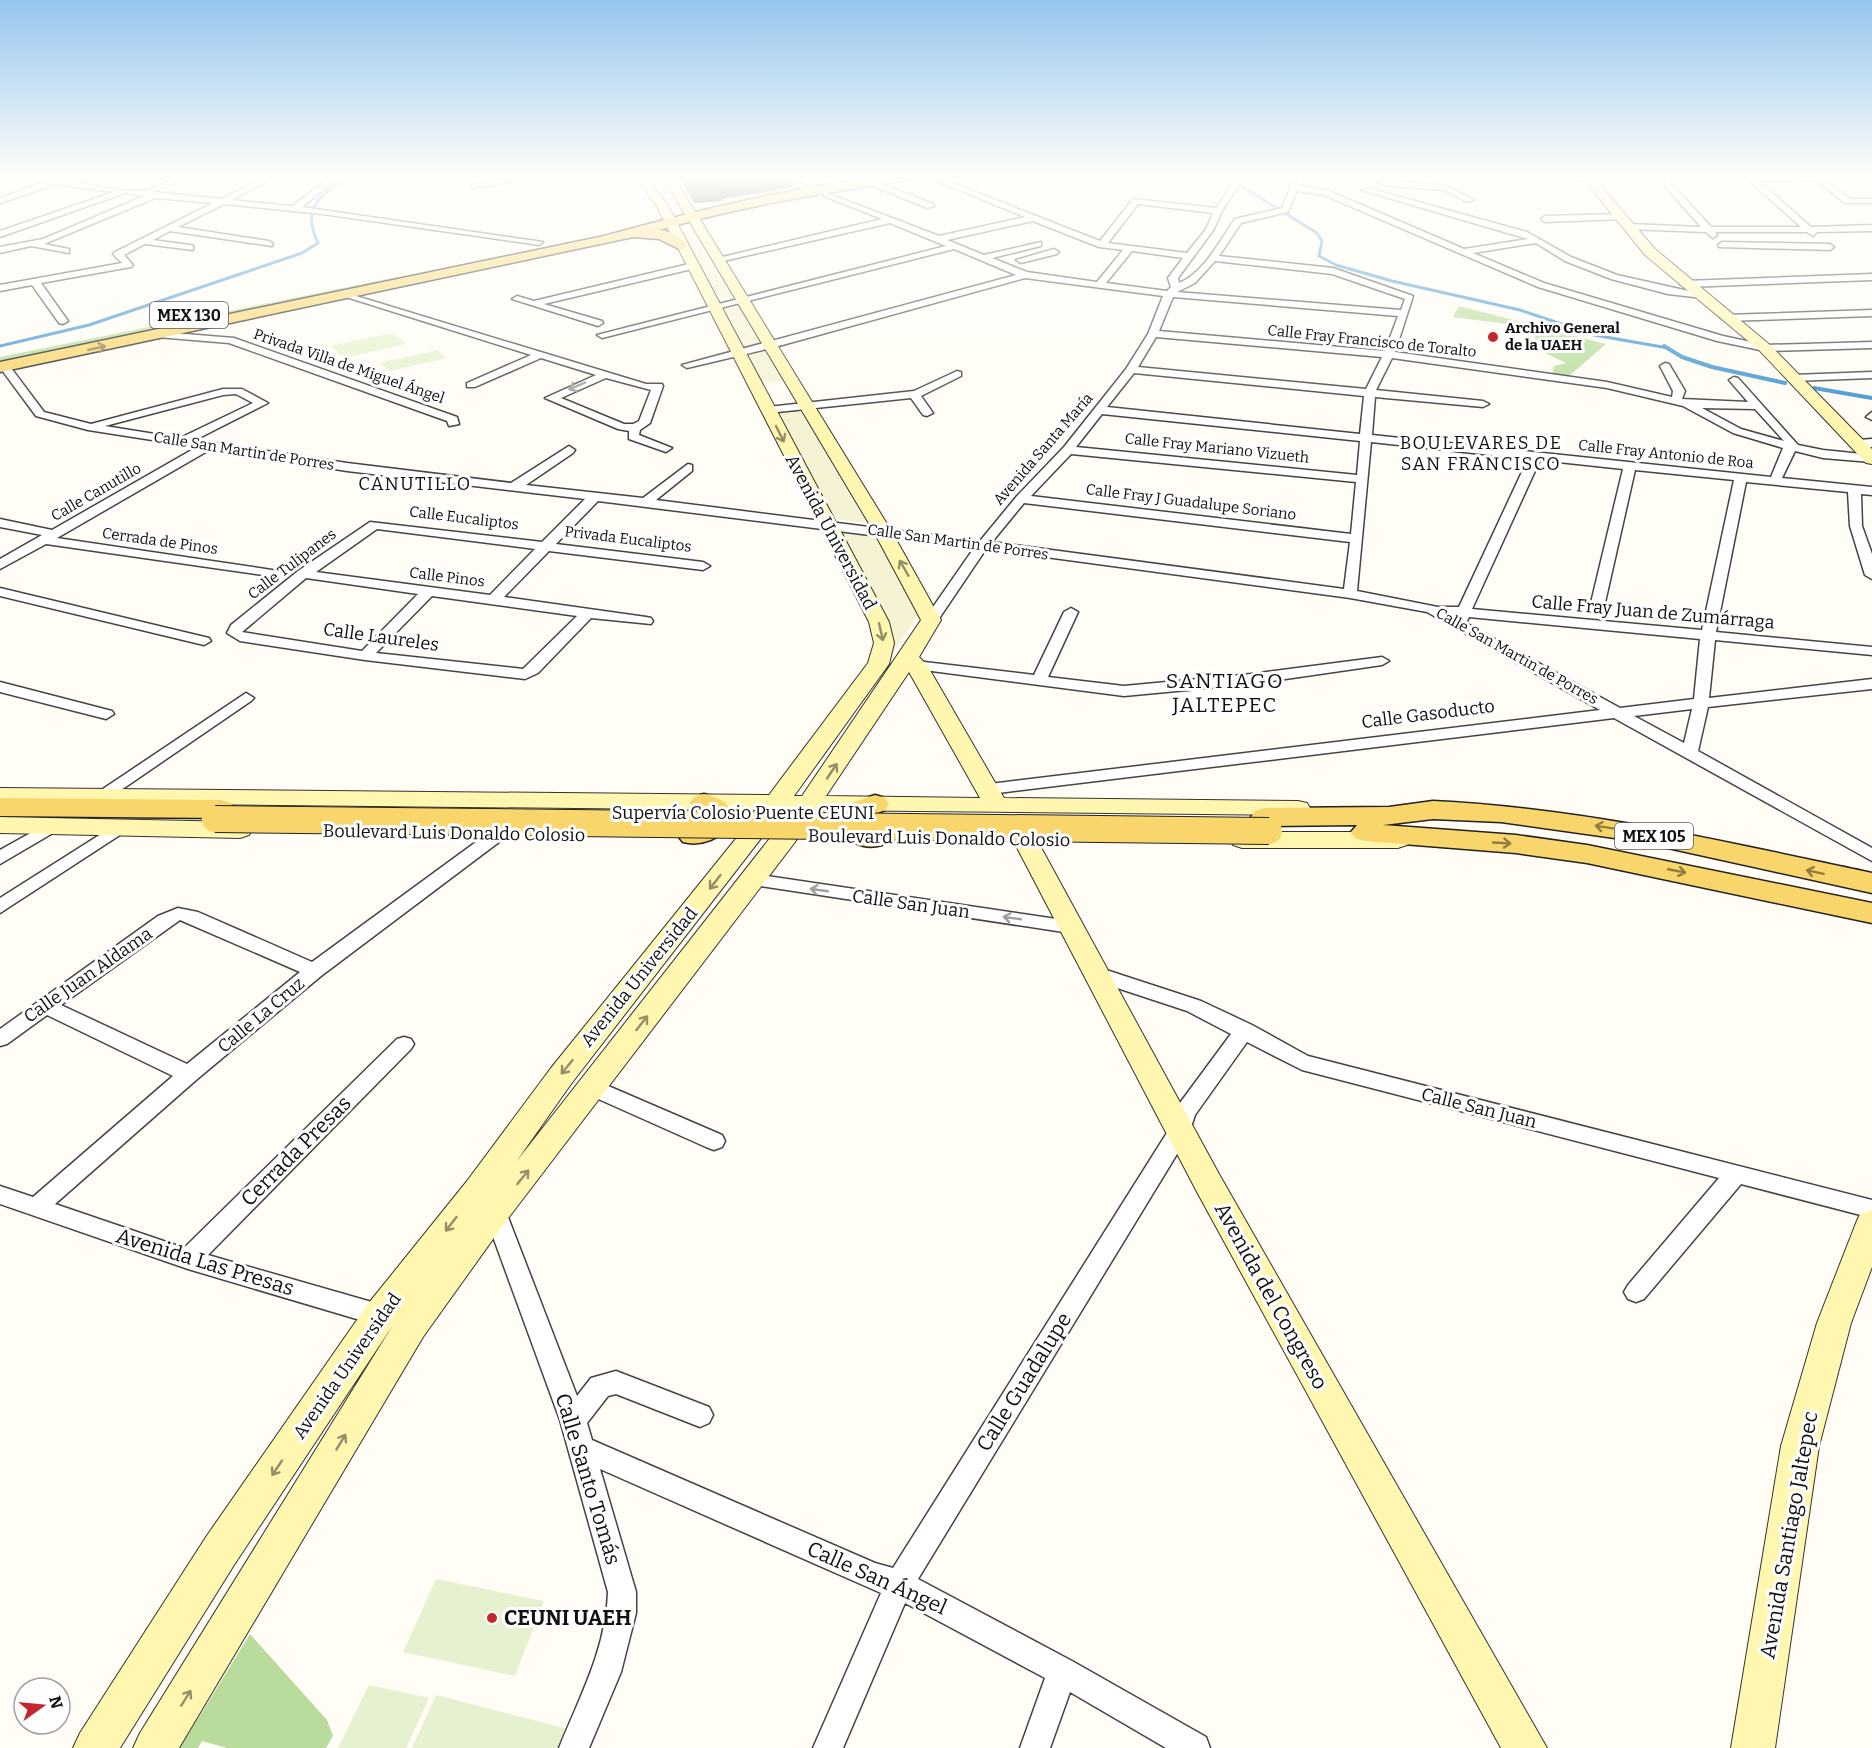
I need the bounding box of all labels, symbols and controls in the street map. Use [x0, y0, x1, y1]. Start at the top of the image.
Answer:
road number: MEX 130 [150, 302, 228, 328]
place label: Archivo General de la UAEH [1505, 319, 1620, 354]
street label: Calle Fray Francisco de Toralto [1267, 321, 1477, 361]
street label: Privada Villa de Miguel Ángel [251, 325, 447, 407]
marker: Archivo General de la UAEH [1486, 330, 1500, 344]
one-way arrow [87, 342, 106, 353]
one-way arrow [569, 381, 587, 392]
street label: Avenida Santa María [989, 389, 1097, 509]
one-way arrow [775, 425, 787, 443]
street label: Calle San Martin de Porres [152, 428, 336, 474]
street label: Calle Fray Mariano Vizueth [1124, 429, 1311, 467]
district label: BOULEVARES DE SAN FRANCISCO [1400, 432, 1562, 475]
street label: Calle Fray Antonio de Roa [1577, 436, 1755, 472]
street label: Avenida Universidad [781, 450, 881, 614]
street label: Calle Canutillo [48, 459, 144, 525]
district label: CANUTILLO [358, 473, 472, 495]
street label: Calle Fray J Guadalupe Soriano [1085, 480, 1297, 524]
street label: Calle Eucaliptos [408, 502, 520, 534]
street label: Calle San Martin de Porres [866, 520, 1050, 564]
street label: Privada Eucaliptos [563, 522, 693, 556]
street label: Cerrada de Pinos [101, 524, 219, 558]
street label: Calle Tulipanes [244, 525, 340, 603]
one-way arrow [897, 560, 909, 577]
street label: Calle Pinos [408, 563, 486, 591]
street label: Calle Fray Juan de Zumárraga [1531, 590, 1776, 634]
street label: Calle San Martin de Porres [1433, 604, 1601, 708]
street label: Calle Laureles [322, 618, 440, 656]
one-way arrow [876, 622, 888, 641]
district label: SANTIAGO JALTEPEC [1166, 668, 1284, 718]
street label: Calle Gasoducto [1360, 695, 1496, 733]
one-way arrow [826, 764, 838, 780]
street label: Supervía Colosio Puente CEUNI [612, 802, 874, 824]
street label: Boulevard Luis Donaldo Colosio [323, 820, 585, 846]
one-way arrow [1594, 821, 1614, 832]
road number: MEX 105 [1615, 823, 1693, 849]
street label: Boulevard Luis Donaldo Colosio [808, 825, 1070, 851]
one-way arrow [1492, 838, 1512, 849]
one-way arrow [1667, 866, 1686, 877]
one-way arrow [1805, 866, 1825, 877]
one-way arrow [709, 874, 722, 890]
one-way arrow [810, 885, 830, 896]
street label: Calle San Juan [851, 885, 972, 923]
street label: Avenida Universidad [576, 903, 702, 1051]
one-way arrow [1003, 913, 1023, 924]
street label: Calle Juan Aldama [20, 922, 157, 1027]
street label: Calle La Cruz [213, 972, 309, 1058]
one-way arrow [636, 1016, 649, 1032]
one-way arrow [561, 1059, 574, 1075]
street label: Calle San Juan [1419, 1083, 1540, 1133]
street label: Cerrada Presas [235, 1090, 357, 1212]
one-way arrow [516, 1170, 529, 1186]
street label: Avenida del Congreso [1209, 1198, 1333, 1394]
one-way arrow [445, 1216, 458, 1232]
street label: Avenida Las Presas [113, 1223, 297, 1301]
street label: Avenida Universidad [288, 1289, 406, 1443]
street label: Calle Guadalupe [971, 1308, 1077, 1456]
street label: Calle Santo Tomás [550, 1390, 626, 1568]
street label: Avenida Santiago Jaltepec [1754, 1409, 1824, 1661]
one-way arrow [336, 1434, 348, 1451]
one-way arrow [271, 1459, 283, 1475]
street label: Calle San Ángel [803, 1536, 951, 1620]
place label: CEUNI UAEH [504, 1605, 632, 1631]
marker: CEUNI UAEH [485, 1611, 499, 1625]
north arrow [12, 1676, 72, 1736]
one-way arrow [180, 1690, 192, 1707]
text: N [45, 1694, 67, 1711]

